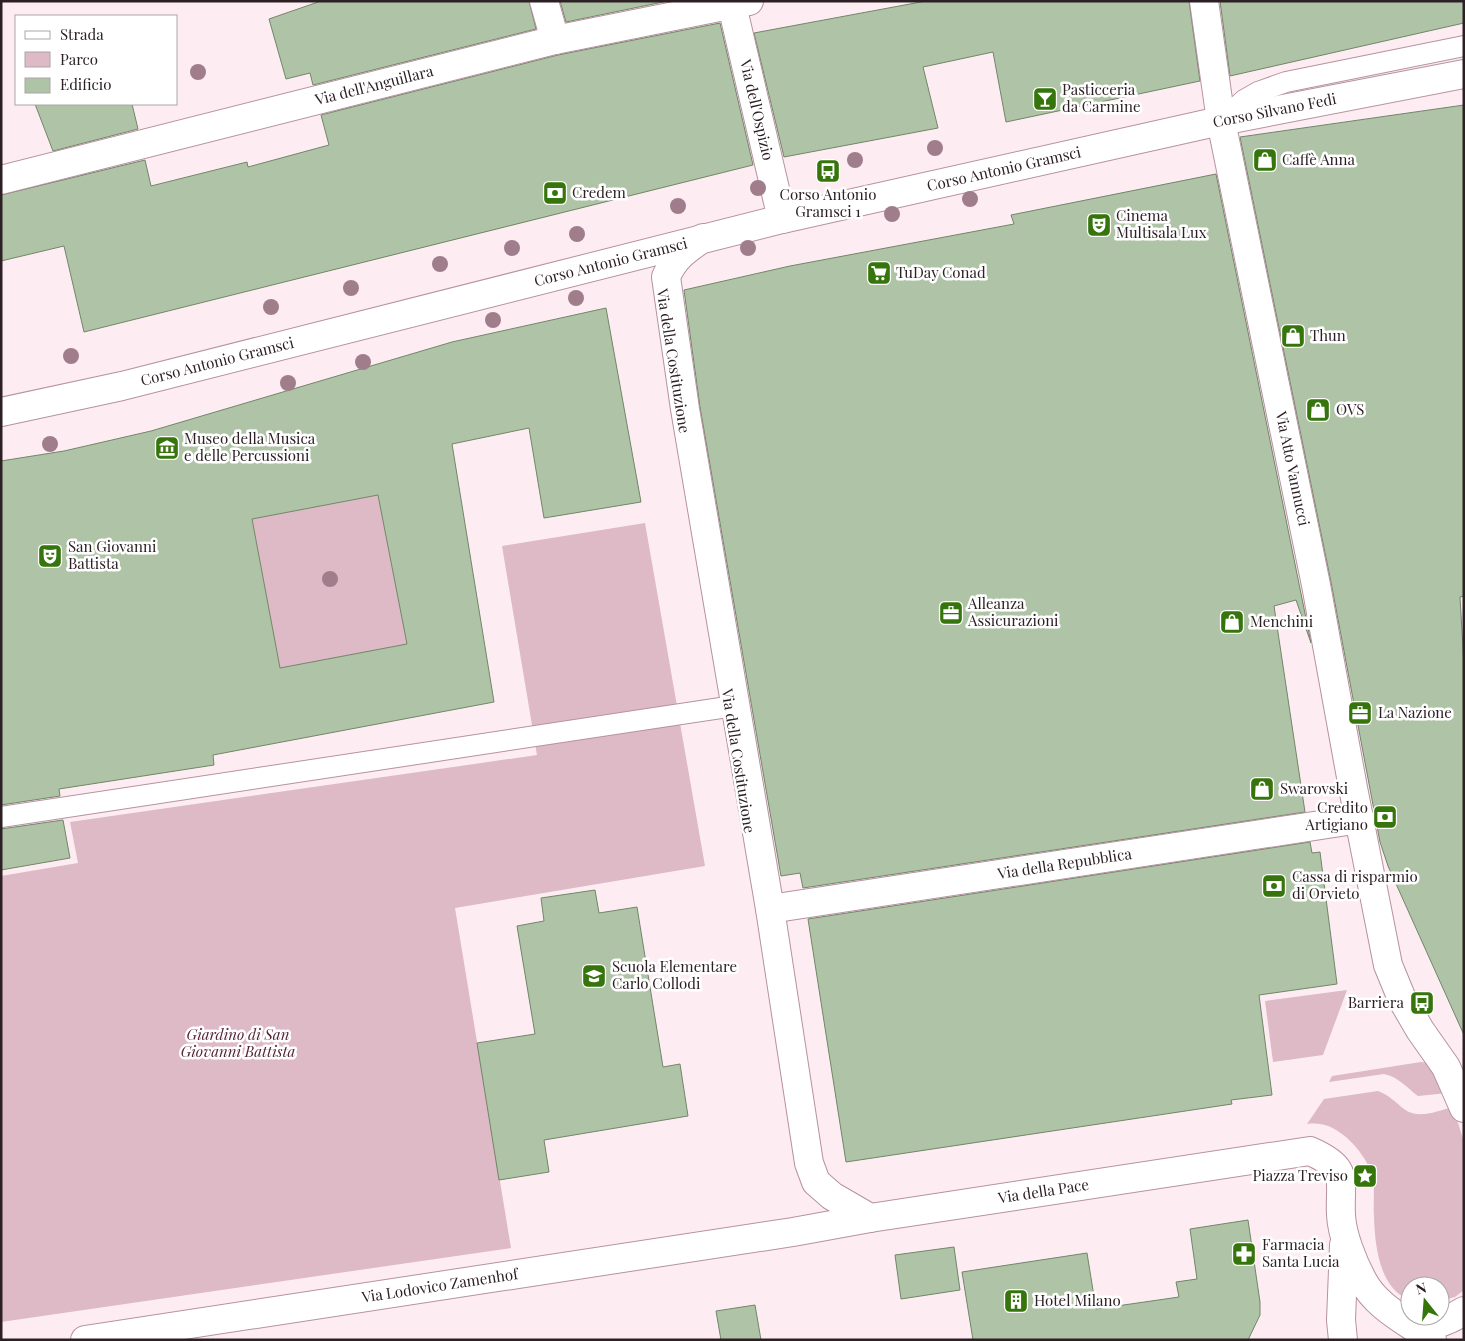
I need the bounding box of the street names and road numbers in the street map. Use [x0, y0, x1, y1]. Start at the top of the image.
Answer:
street label: Via dell'Ospizio [736, 56, 779, 162]
street label: Via dell'Anguillara [312, 60, 436, 109]
street label: Corso Silvano Fedi [1211, 88, 1338, 131]
street label: Corso Antonio Gramsci [925, 141, 1083, 195]
street label: Corso Antonio Gramsci [532, 232, 690, 290]
street label: Via della Costituzione [653, 286, 695, 434]
street label: Corso Antonio Gramsci [138, 332, 296, 390]
street label: Via Atto Vannucci [1271, 408, 1315, 528]
street label: Via della Costituzione [718, 686, 760, 834]
street label: Via della Repubblica [995, 843, 1133, 883]
street label: Via della Pace [996, 1174, 1090, 1208]
street label: Via Lodovico Zamenhof [359, 1263, 520, 1307]

